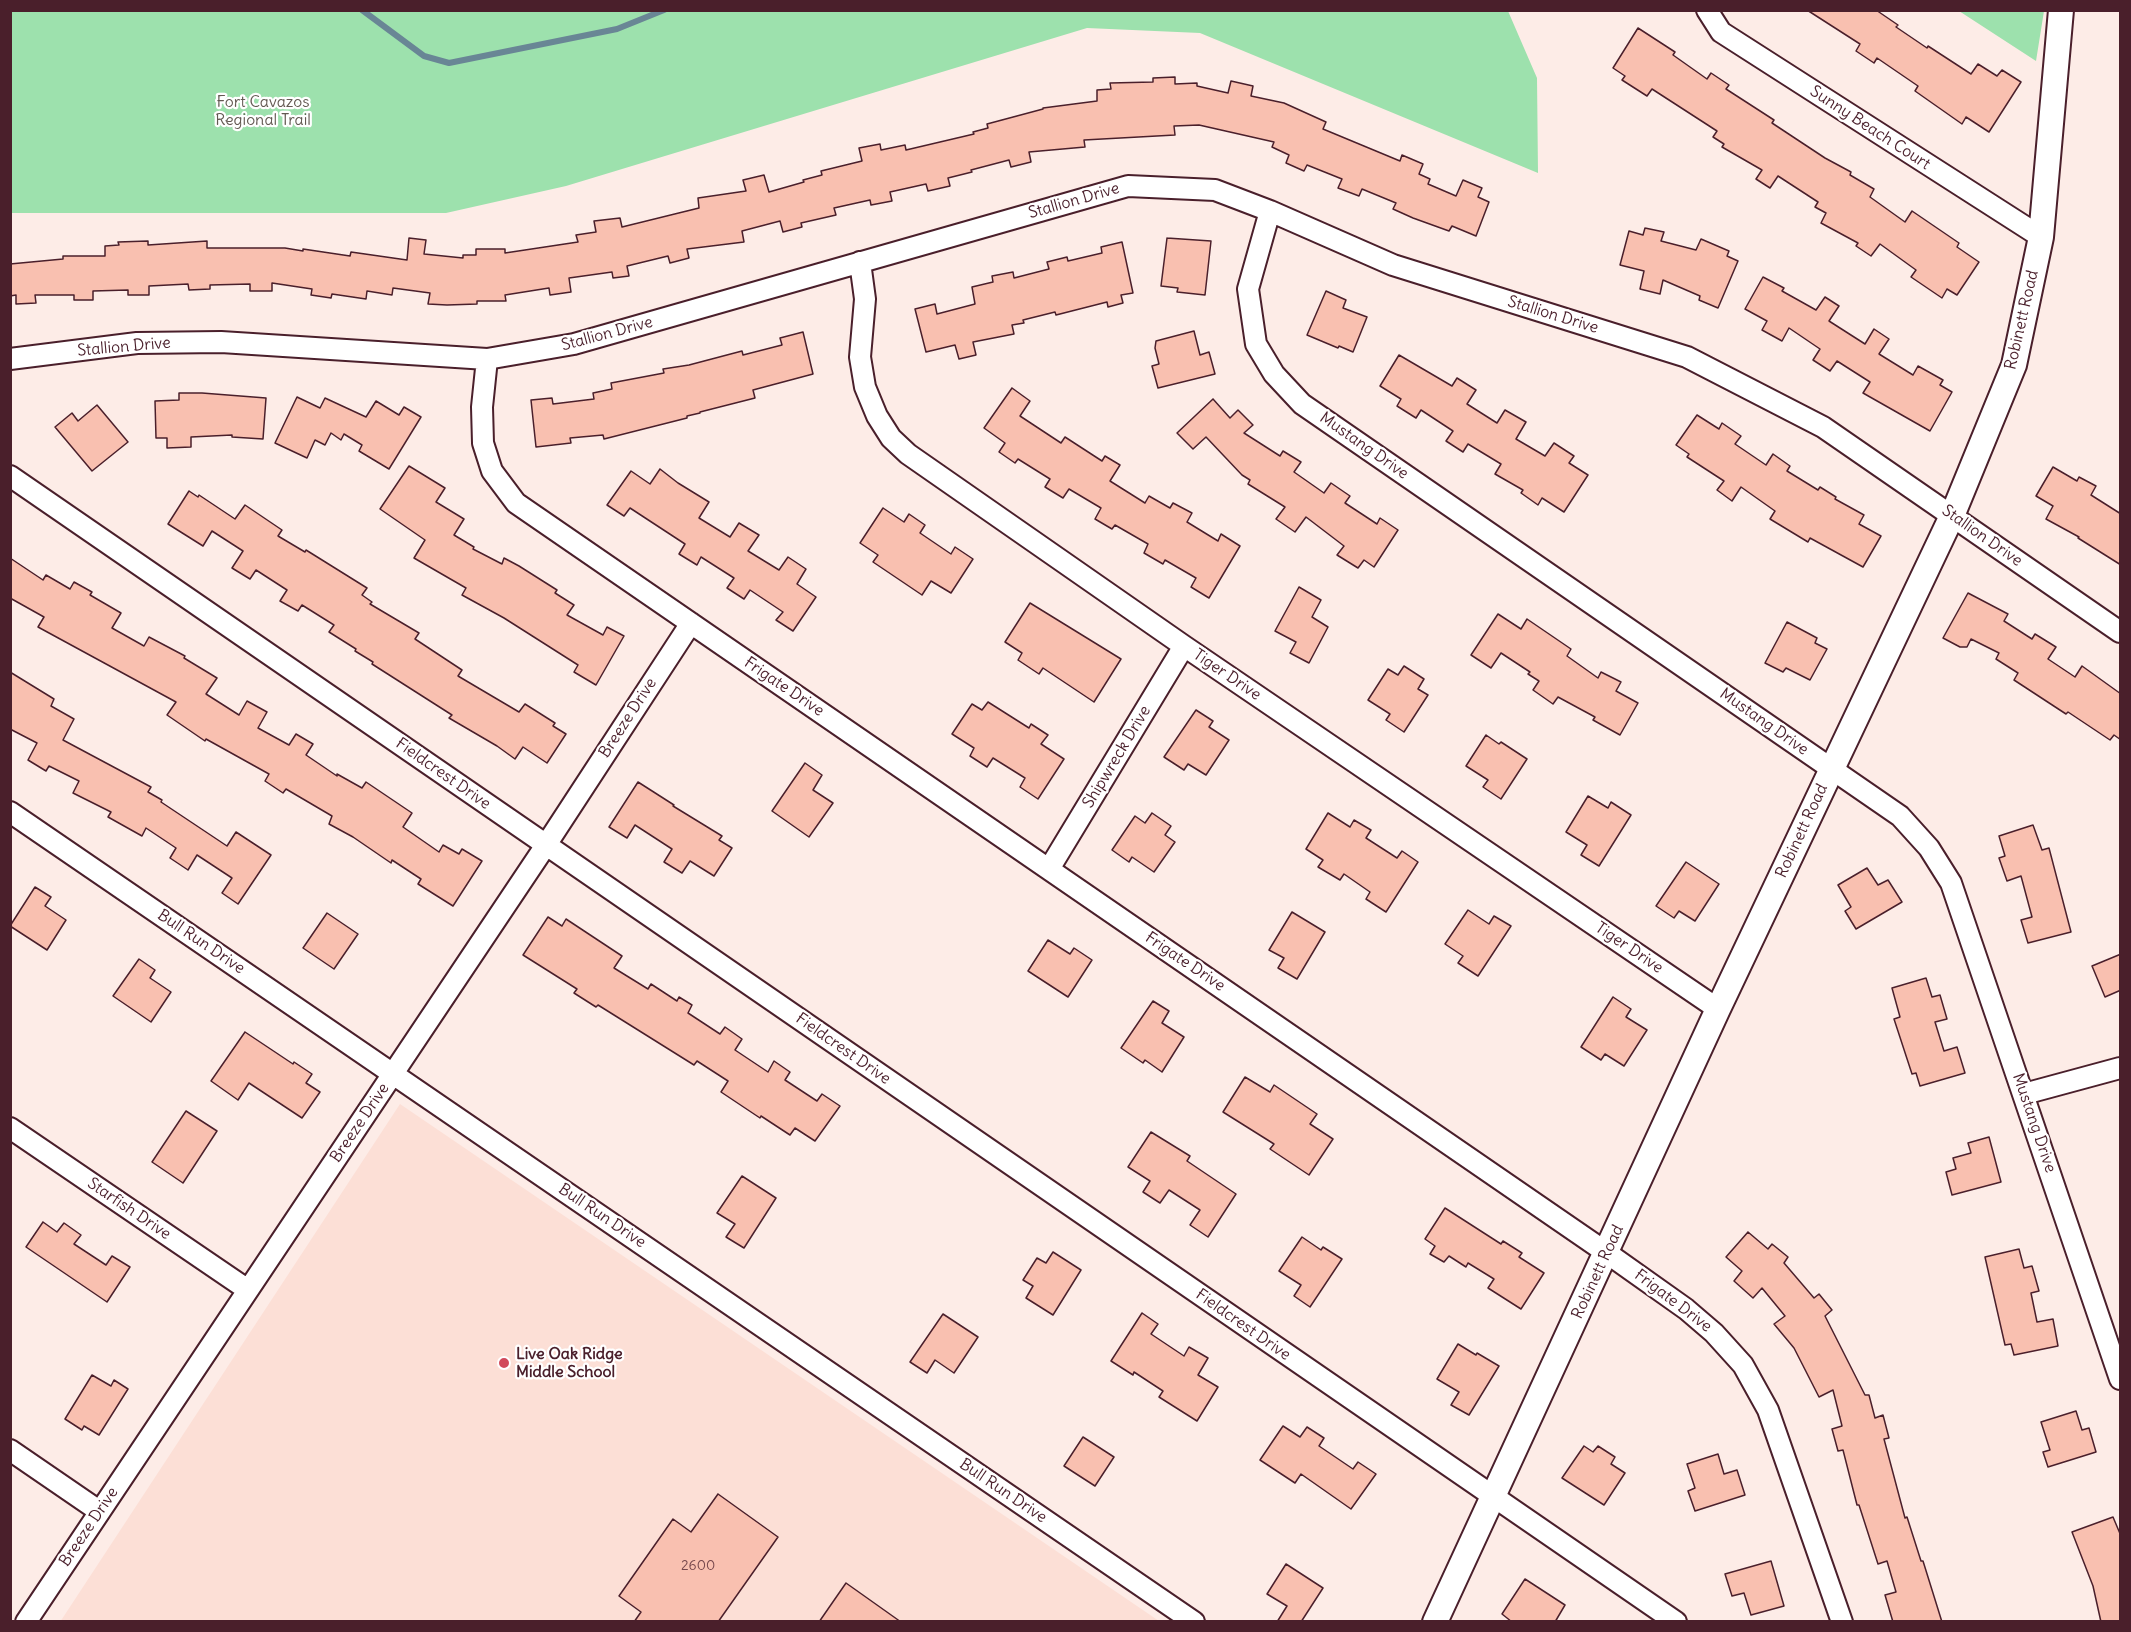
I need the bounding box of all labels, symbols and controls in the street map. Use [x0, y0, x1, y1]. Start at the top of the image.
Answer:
street label: Sunny Beach Court [1806, 82, 1934, 174]
park label: Fort Cavazos Regional Trail [215, 92, 311, 130]
street label: Stallion Drive [1026, 179, 1122, 223]
street label: Robinett Road [2001, 268, 2043, 372]
street label: Stallion Drive [1505, 292, 1601, 338]
street label: Stallion Drive [559, 313, 655, 355]
street label: Stallion Drive [76, 333, 172, 361]
street label: Mustang Drive [1316, 408, 1412, 484]
street label: Stallion Drive [1938, 501, 2026, 571]
street label: Tiger Drive [1189, 645, 1265, 705]
street label: Frigate Drive [740, 653, 828, 721]
street label: Breeze Drive [595, 674, 661, 762]
street label: Mustang Drive [1716, 684, 1812, 760]
street label: Shipwreck Drive [1079, 702, 1155, 812]
street label: Fieldcrest Drive [392, 734, 494, 814]
street label: Robinett Road [1772, 781, 1832, 881]
street label: Bull Run Drive [154, 906, 248, 978]
street label: Tiger Drive [1591, 918, 1667, 978]
street label: Frigate Drive [1141, 928, 1229, 996]
street label: Fieldcrest Drive [792, 1009, 894, 1089]
street label: Mustang Drive [2008, 1071, 2060, 1175]
street label: Breeze Drive [326, 1080, 394, 1166]
street label: Starfish Drive [84, 1174, 174, 1244]
street label: Bull Run Drive [555, 1180, 649, 1252]
street label: Robinett Road [1568, 1222, 1628, 1322]
street label: Frigate Drive [1630, 1266, 1716, 1336]
street label: Fieldcrest Drive [1192, 1285, 1294, 1365]
place label: Live Oak Ridge Middle School [516, 1344, 623, 1382]
marker: Live Oak Ridge Middle School [497, 1356, 511, 1370]
street label: Bull Run Drive [956, 1455, 1050, 1527]
street label: Breeze Drive [55, 1484, 123, 1570]
house number: 2600 [681, 1558, 715, 1574]

